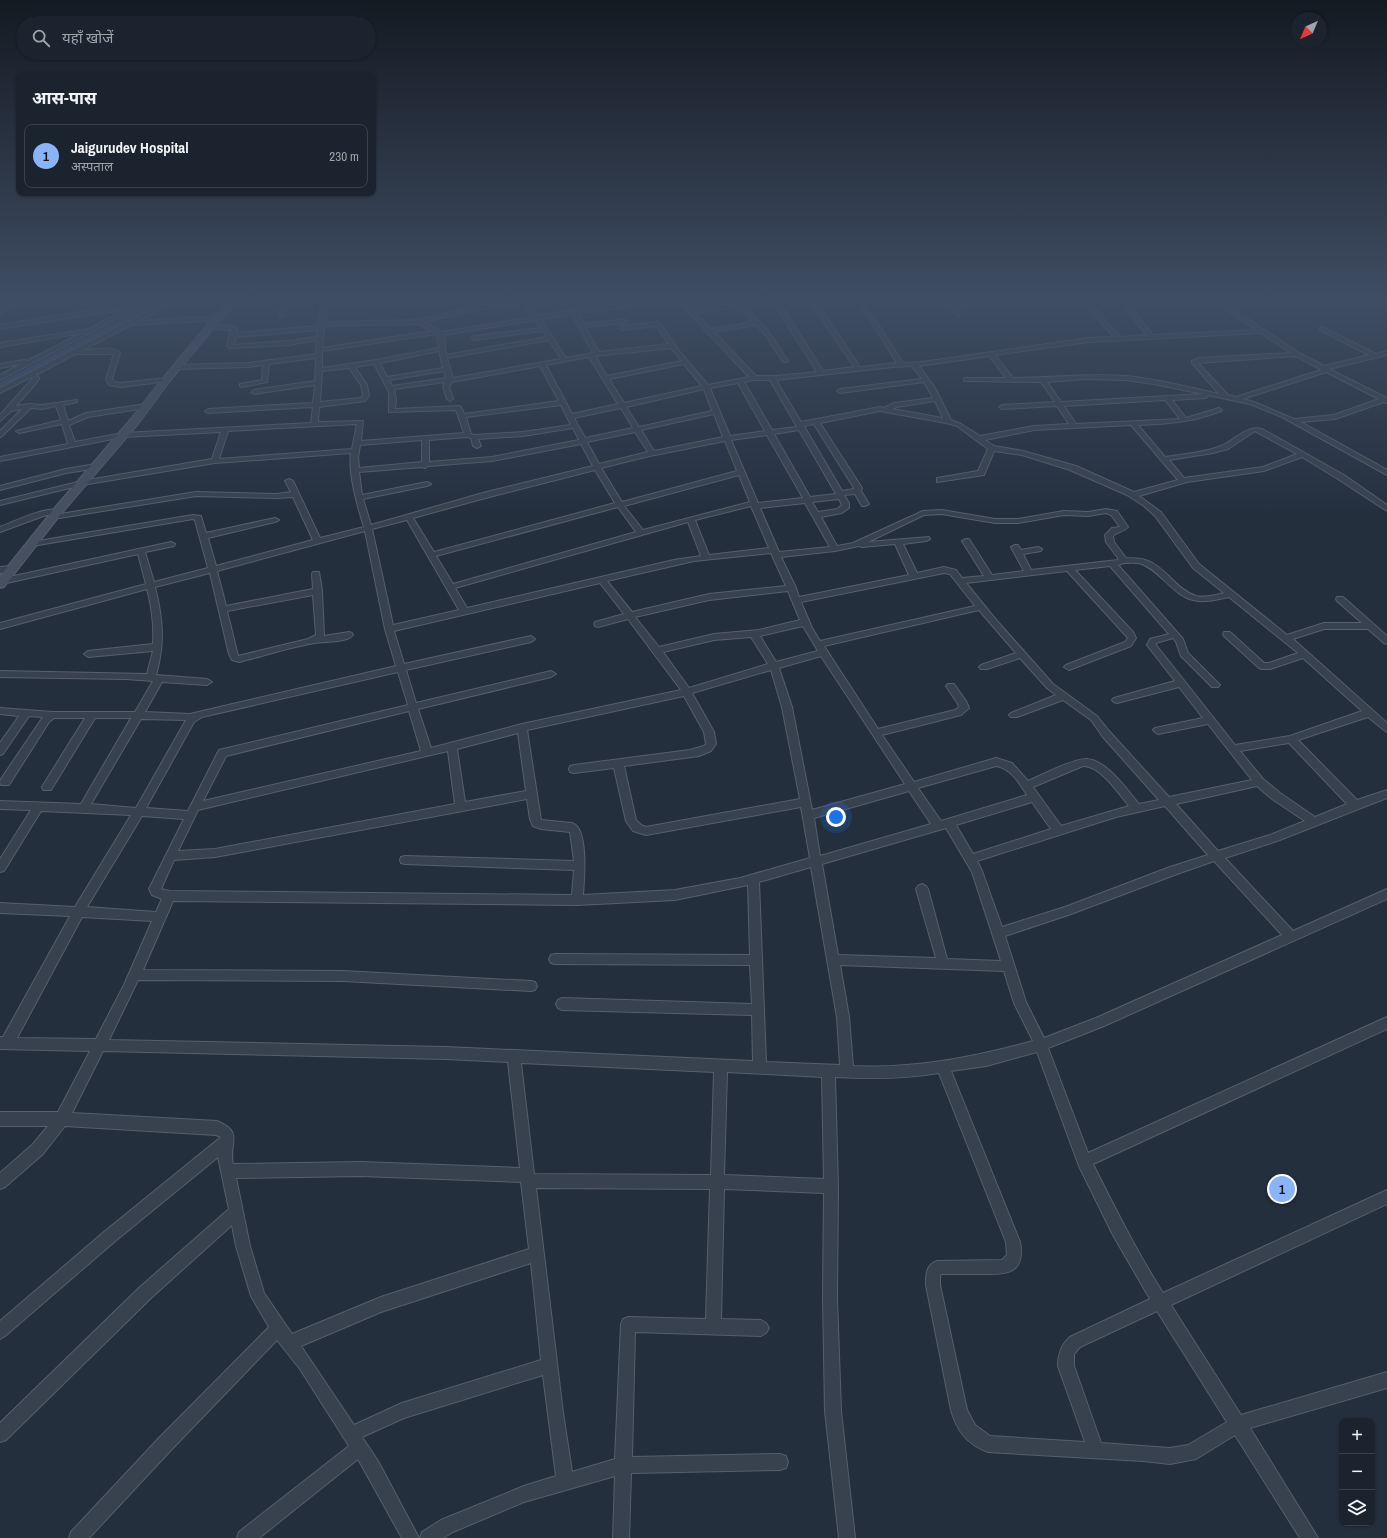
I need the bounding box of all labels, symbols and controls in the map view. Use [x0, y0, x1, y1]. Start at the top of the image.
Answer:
north arrow [1291, 12, 1327, 48]
search box [16, 16, 376, 60]
icon: search [30, 27, 52, 49]
text: यहाँ खोजें [62, 27, 113, 48]
text: आस-पास [32, 86, 97, 109]
text: Jaigurudev Hospital [71, 137, 189, 158]
text: 1 [43, 148, 49, 165]
text: 230 m [329, 148, 359, 165]
text: अस्पताल [71, 158, 113, 175]
your location [826, 807, 846, 827]
pin: 1 [1269, 1174, 1295, 1204]
map controls [1339, 1418, 1375, 1526]
button: + [1339, 1418, 1375, 1454]
button: − [1339, 1454, 1375, 1490]
button: layers [1339, 1490, 1375, 1526]

